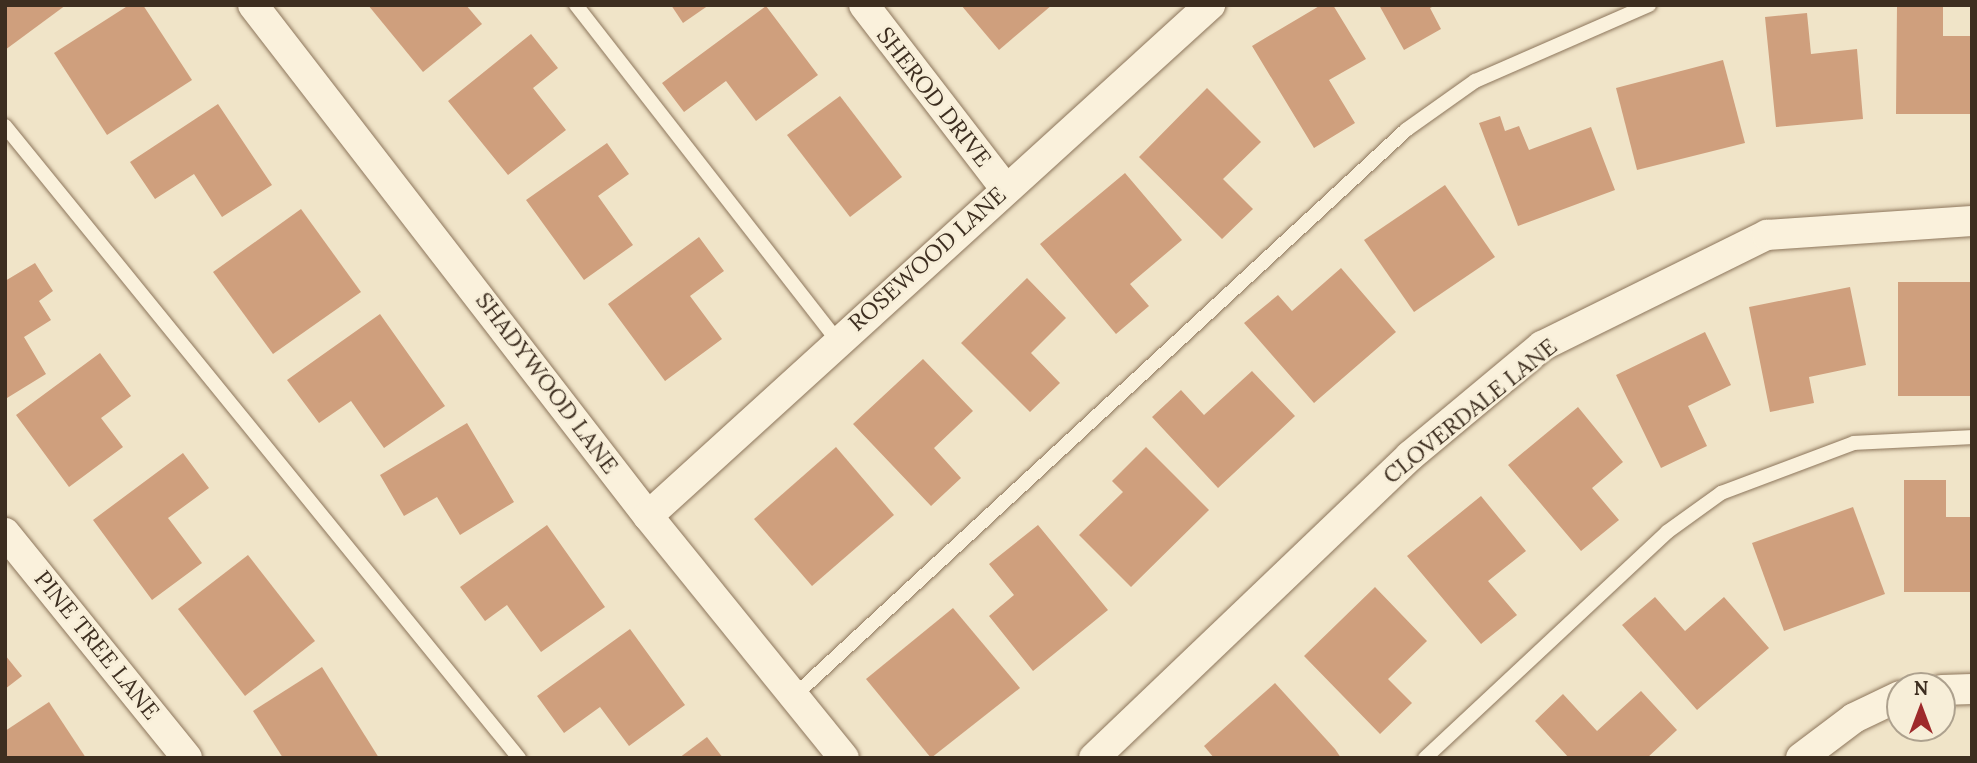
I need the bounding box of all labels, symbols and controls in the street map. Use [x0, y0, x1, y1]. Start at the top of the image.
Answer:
street label: SHEROD DRIVE [871, 22, 997, 172]
street label: ROSEWOOD LANE [843, 181, 1011, 337]
street label: SHADYWOOD LANE [470, 287, 624, 479]
street label: CLOVERDALE LANE [1378, 332, 1562, 490]
street label: PINE TREE LANE [29, 565, 165, 725]
north arrow [1886, 672, 1956, 742]
text: N [1914, 676, 1928, 700]

